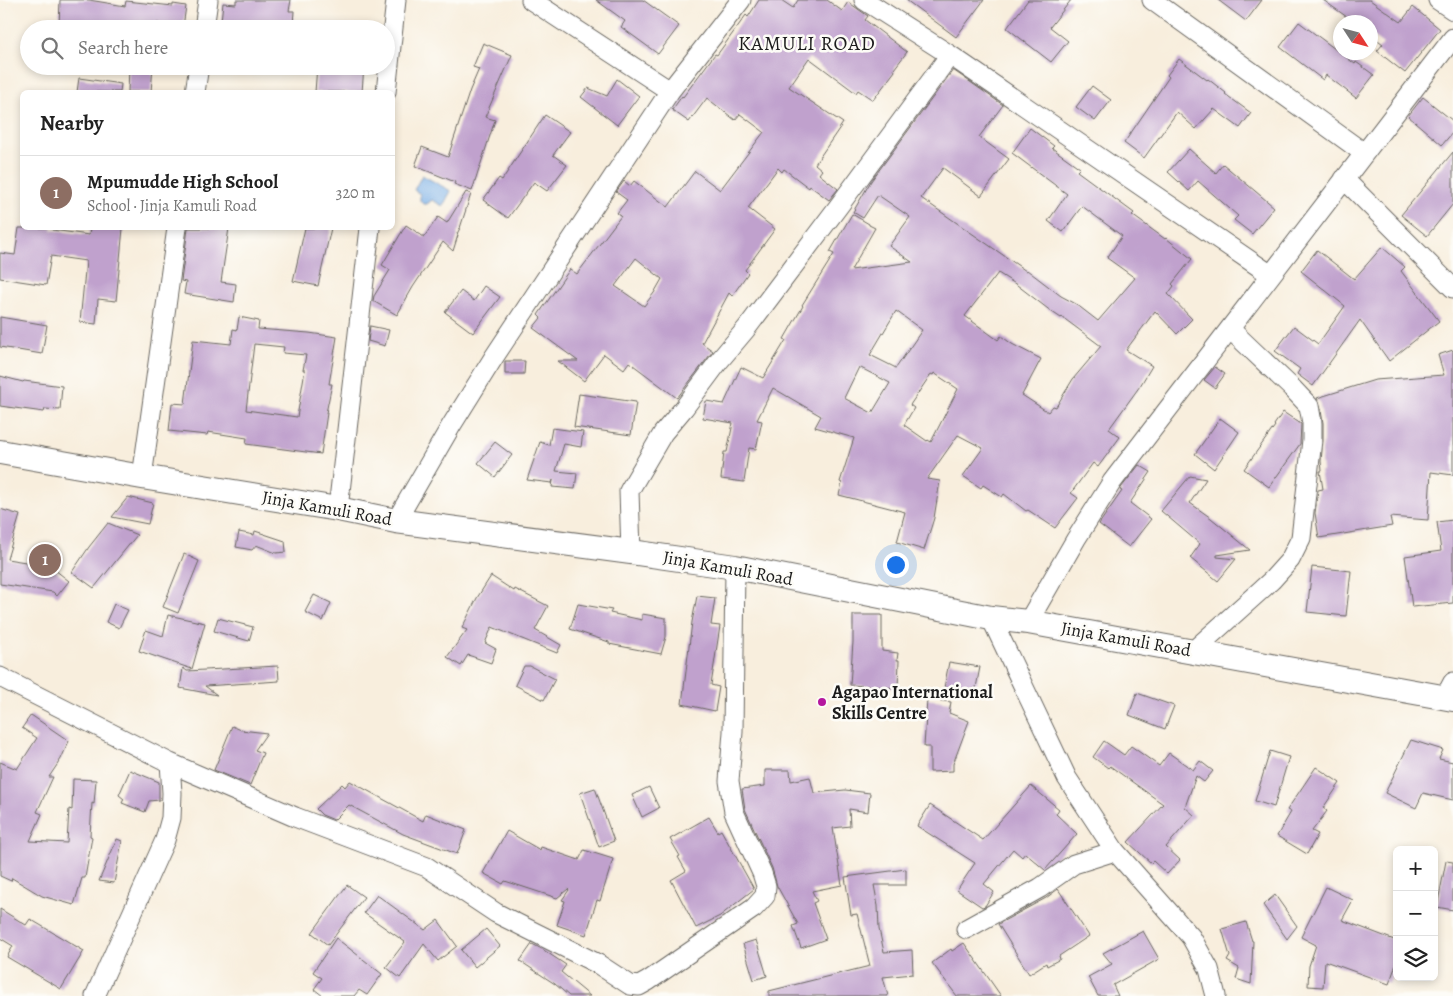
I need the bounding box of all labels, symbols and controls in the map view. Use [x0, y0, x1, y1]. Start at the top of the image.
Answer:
north arrow [1333, 15, 1378, 60]
search box [20, 20, 395, 75]
district label: KAMULI ROAD [738, 30, 876, 57]
icon: search [38, 34, 66, 62]
text: Search here [78, 35, 168, 61]
text: Nearby [40, 109, 103, 137]
text: Mpumudde High School [87, 169, 278, 195]
text: 1 [53, 182, 59, 204]
text: 320 m [336, 182, 375, 204]
text: School · Jinja Kamuli Road [87, 195, 257, 217]
street label: Jinja Kamuli Road [260, 485, 394, 531]
pin: 1 [29, 541, 61, 579]
street label: Jinja Kamuli Road [661, 545, 795, 591]
your location [883, 552, 909, 578]
street label: Jinja Kamuli Road [1059, 616, 1193, 662]
place label: Agapao International Skills Centre [831, 680, 993, 725]
marker: Agapao International Skills Centre [816, 696, 828, 708]
map controls [1393, 846, 1438, 981]
button: + [1393, 846, 1438, 891]
button: − [1393, 891, 1438, 936]
button: layers [1393, 936, 1438, 981]

